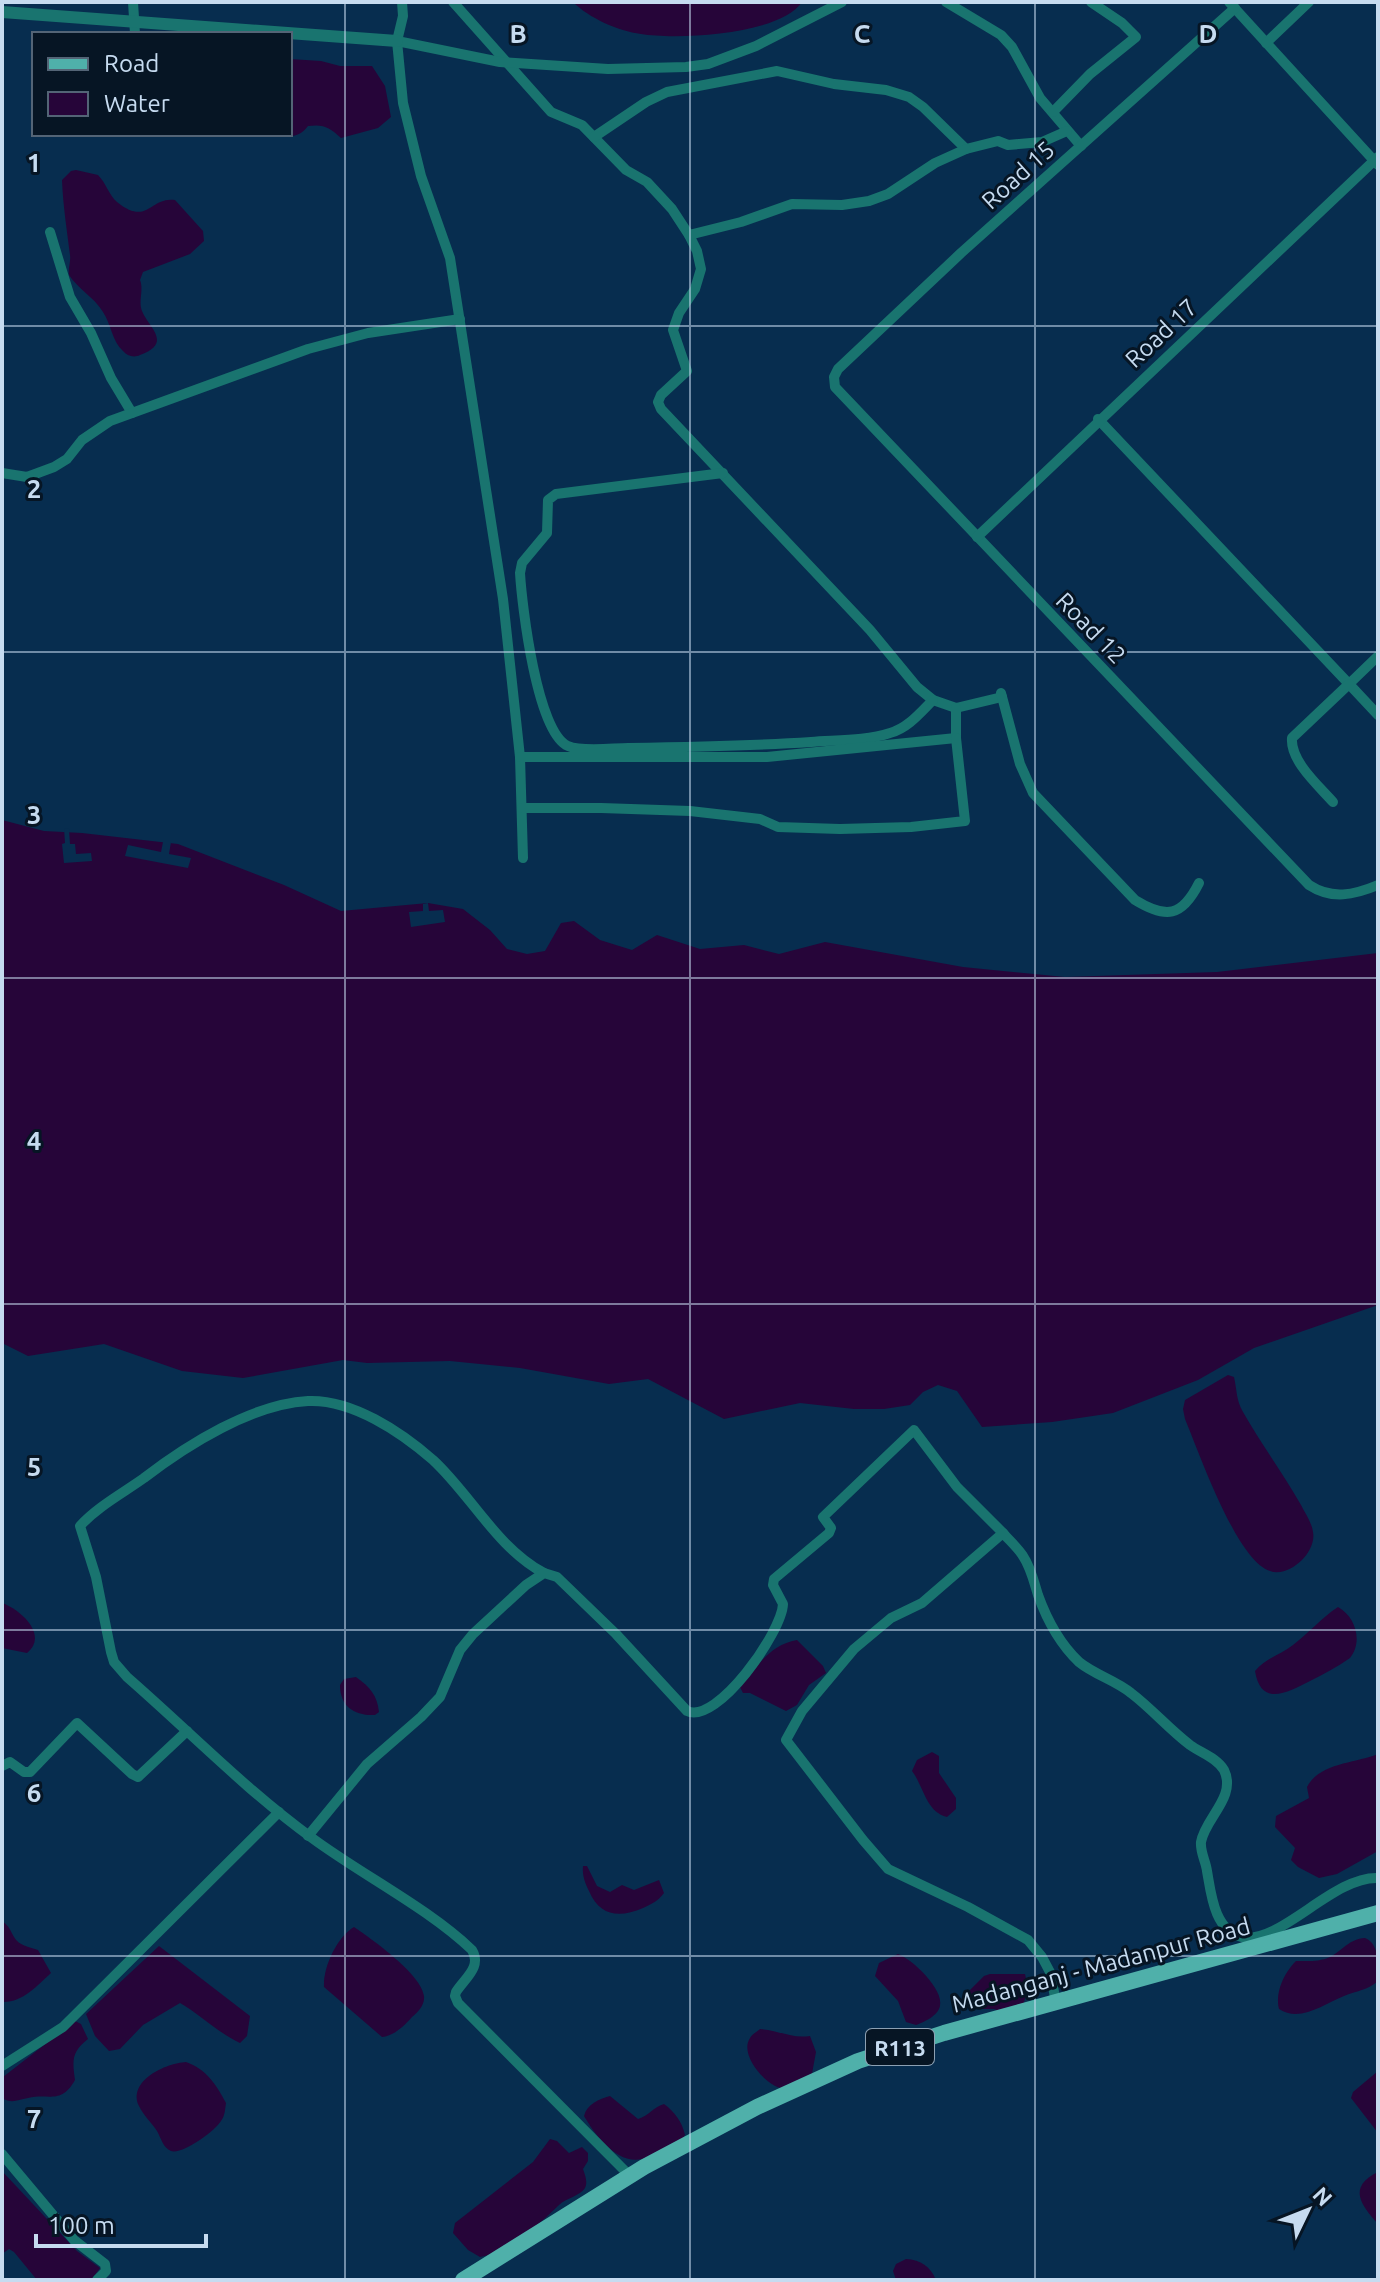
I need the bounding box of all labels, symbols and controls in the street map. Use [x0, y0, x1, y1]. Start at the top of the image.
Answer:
text: B [509, 19, 527, 48]
text: C [854, 19, 871, 48]
text: D [1199, 19, 1217, 48]
legend [32, 32, 292, 136]
text: Road [104, 50, 159, 77]
text: Water [104, 90, 170, 117]
street label: Road 15 [976, 136, 1060, 214]
text: 1 [27, 148, 41, 177]
street label: Road 17 [1120, 293, 1202, 373]
text: 2 [27, 474, 41, 503]
street label: Road 12 [1051, 587, 1131, 669]
text: 3 [27, 800, 41, 829]
text: 4 [27, 1126, 41, 1155]
text: 5 [27, 1452, 41, 1481]
text: 6 [27, 1778, 41, 1807]
street label: Madanganj - Madanpur Road [949, 1912, 1253, 2018]
road number: R113 [866, 2029, 934, 2065]
text: 7 [27, 2104, 41, 2133]
north arrow [1268, 2170, 1348, 2250]
text: N [1308, 2181, 1338, 2211]
scale bar [36, 2198, 206, 2248]
text: 100 m [48, 2212, 115, 2239]

